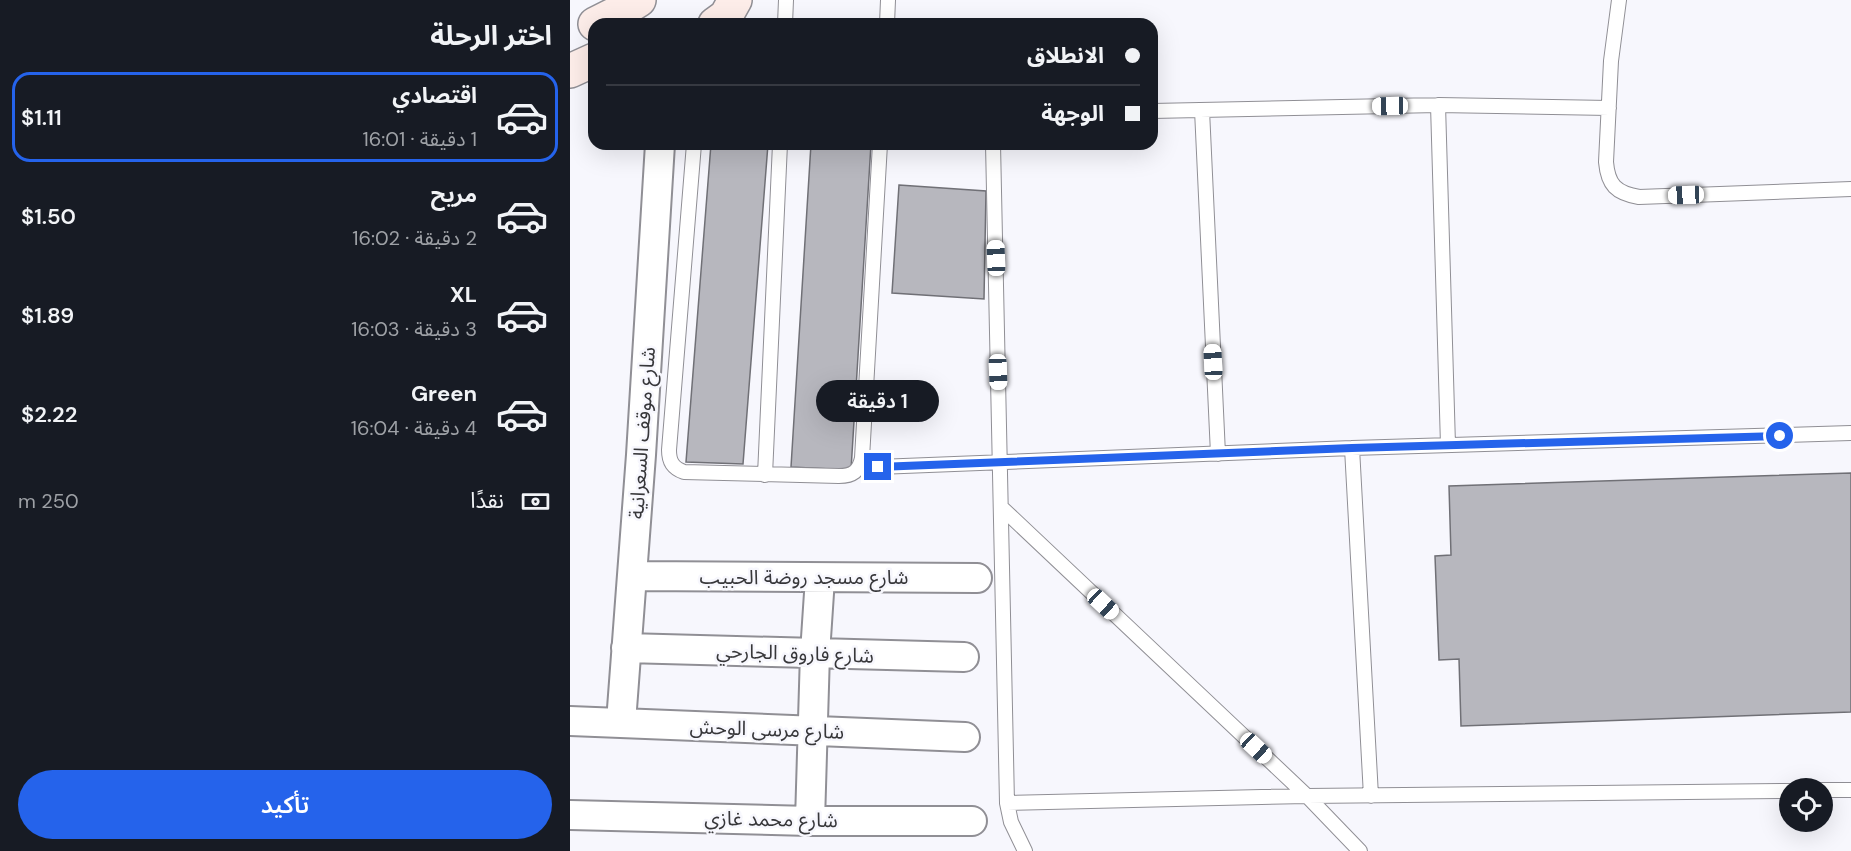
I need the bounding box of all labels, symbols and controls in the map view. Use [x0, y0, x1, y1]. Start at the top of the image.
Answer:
text: اختر الرحلة [430, 18, 552, 53]
text: الانطلاق [1027, 41, 1104, 70]
text: اقتصادي [392, 81, 477, 110]
icon: car [495, 90, 549, 144]
car [1372, 97, 1408, 115]
text: الوجهة [1041, 99, 1104, 128]
text: $1.11 [21, 103, 62, 132]
text: 1 دقيقة · 16:01 [363, 126, 477, 152]
text: مريح [431, 180, 477, 209]
car [1668, 185, 1704, 205]
icon: car [495, 189, 549, 243]
text: $1.50 [21, 202, 76, 231]
text: 2 دقيقة · 16:02 [352, 225, 477, 251]
car [986, 240, 1006, 276]
text: XL [450, 280, 477, 309]
icon: car [495, 288, 549, 342]
text: $1.89 [21, 301, 74, 330]
text: 3 دقيقة · 16:03 [351, 316, 477, 342]
car [1203, 344, 1223, 380]
street label: شارع موقف السعرانية [623, 346, 663, 520]
car [988, 354, 1008, 390]
text: Green [411, 379, 477, 408]
callout: 1 دقيقة [816, 380, 940, 422]
icon: car [495, 387, 549, 441]
text: 1 دقيقة [847, 388, 908, 414]
text: $2.22 [21, 400, 77, 429]
text: 4 دقيقة · 16:04 [351, 415, 477, 441]
route start [1766, 422, 1793, 449]
route end [864, 453, 891, 480]
icon: cash [519, 485, 552, 518]
text: نقدًا [470, 486, 504, 515]
text: 250 m [18, 488, 79, 514]
street label: شارع مسجد روضة الحبيب [700, 564, 908, 592]
car [1084, 585, 1122, 623]
street label: شارع فاروق الجارحي [716, 637, 874, 671]
street label: شارع مرسى الوحش [689, 713, 845, 747]
car [1237, 729, 1275, 767]
button: تأكيد [18, 770, 552, 839]
map controls [1779, 778, 1833, 832]
button: locate [1779, 778, 1833, 832]
street label: شارع محمد غازي [704, 805, 838, 836]

